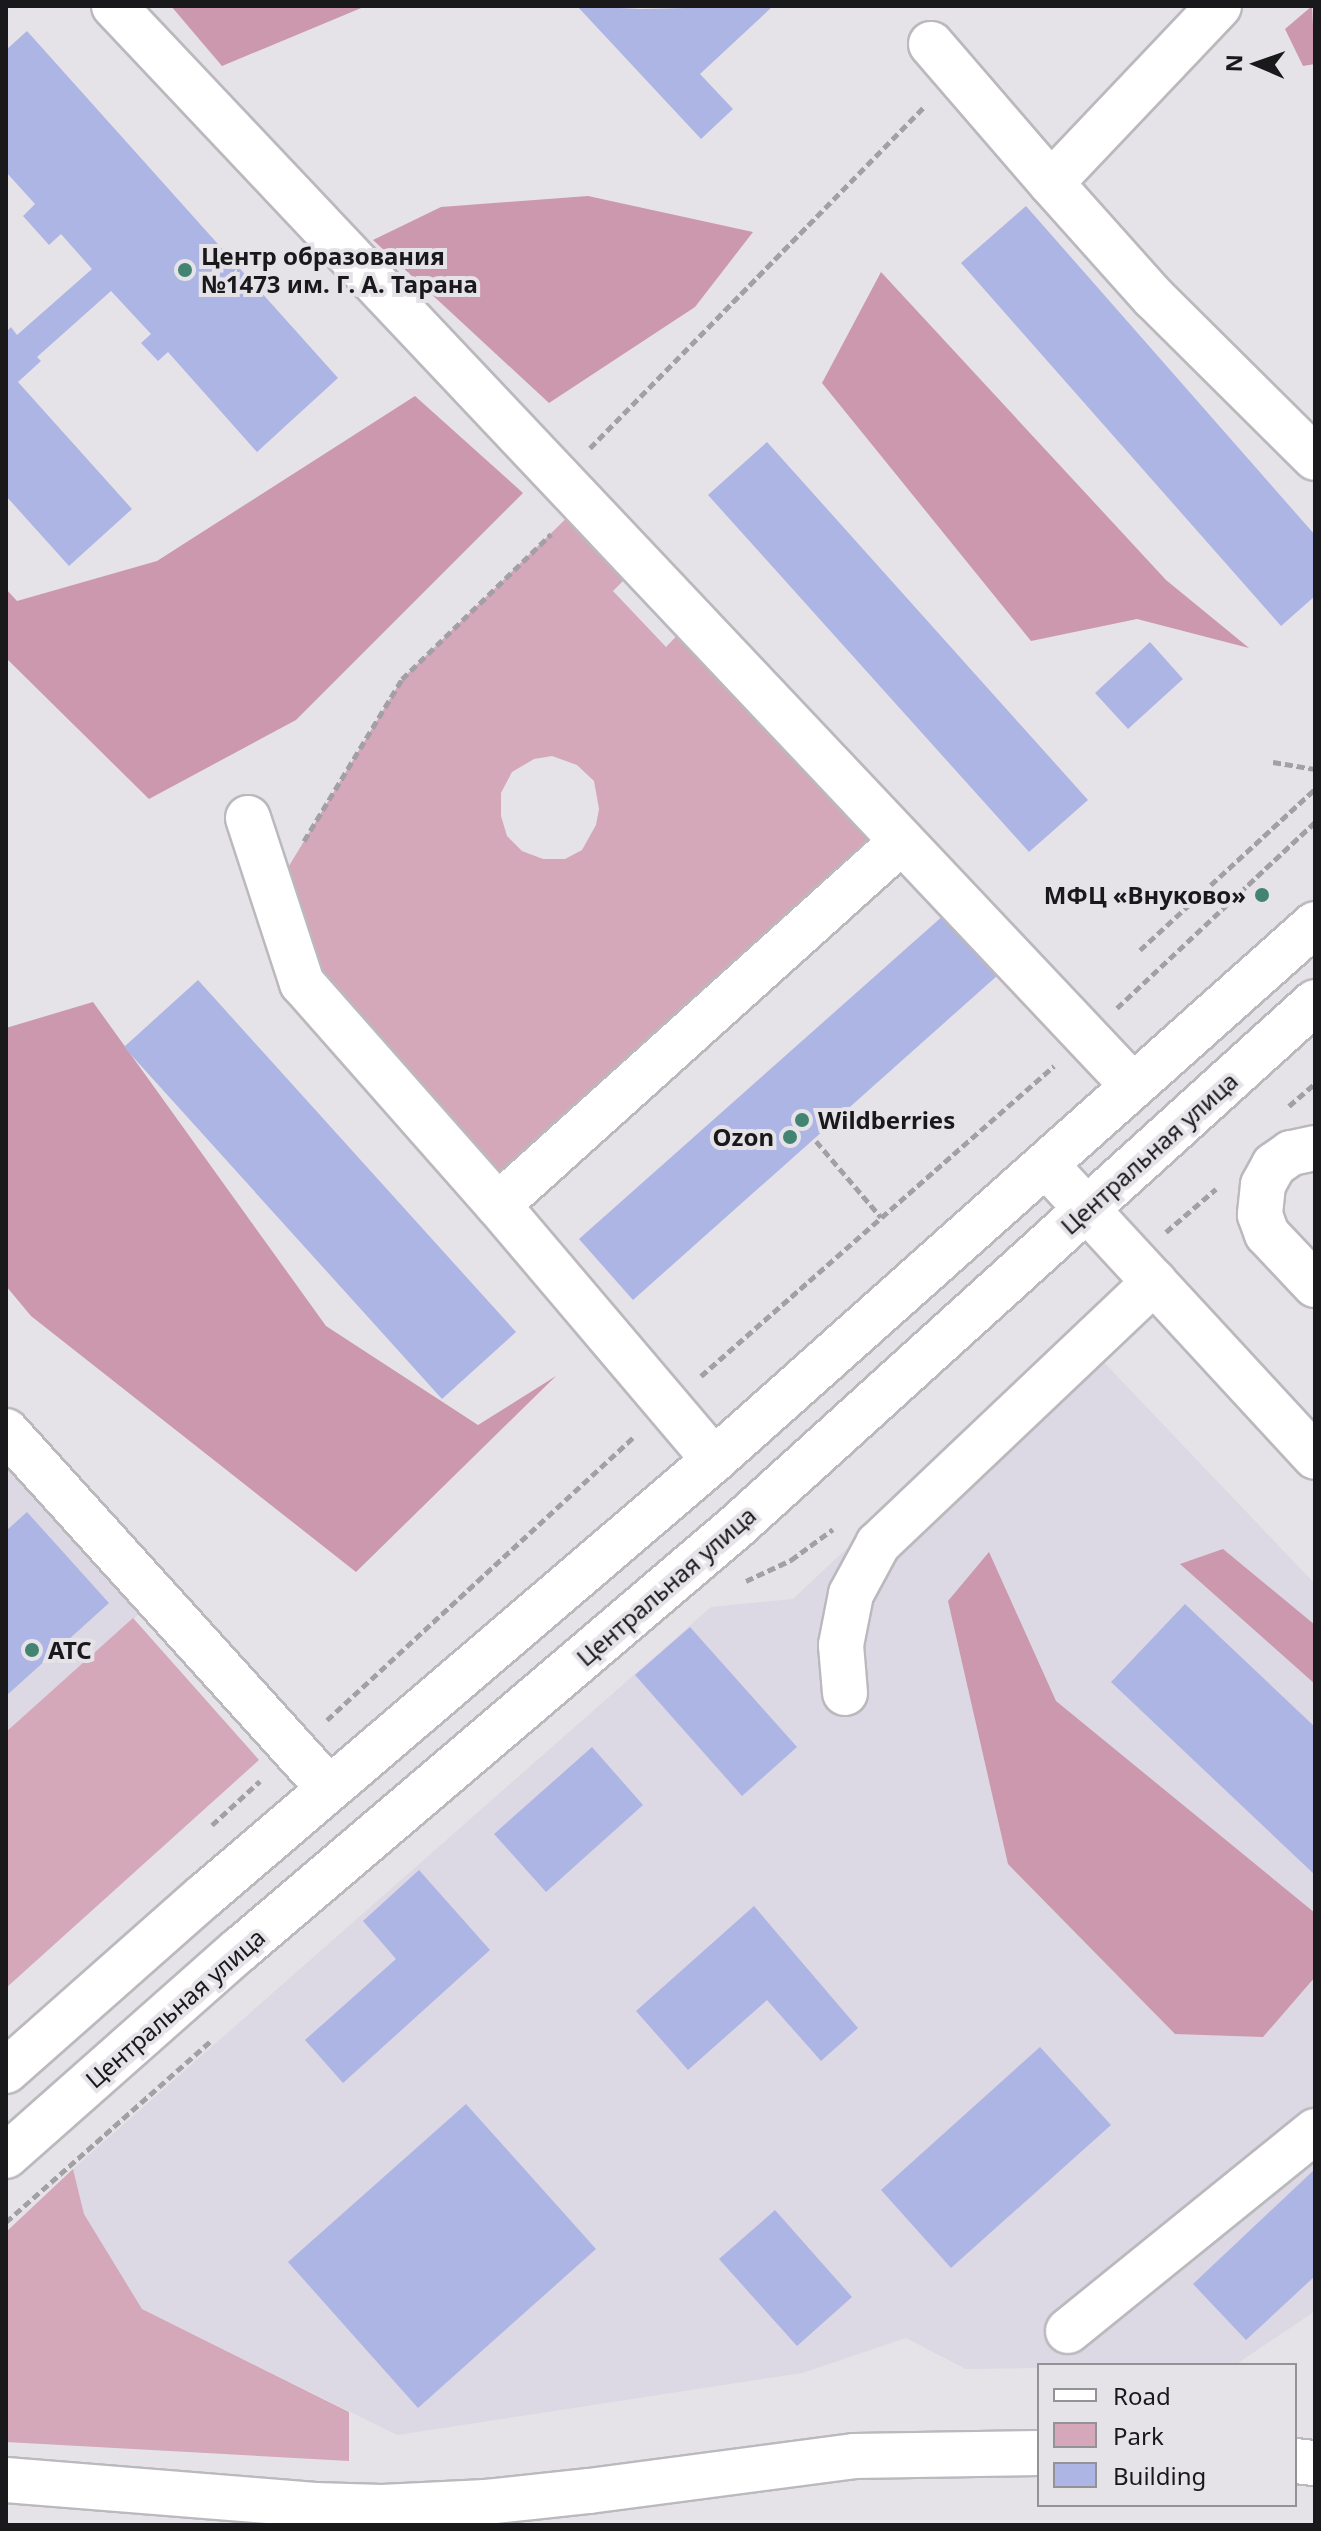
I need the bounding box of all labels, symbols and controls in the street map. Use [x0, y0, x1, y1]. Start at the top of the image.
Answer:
north arrow [1217, 24, 1297, 104]
text: N [1218, 54, 1248, 73]
place label: Центр образования №1473 им. Г. А. Тарана [201, 242, 478, 298]
marker: Центр образования №1473 им. Г. А. Тарана [176, 261, 194, 279]
place label: МФЦ «Внуково» [1044, 881, 1246, 909]
marker: МФЦ «Внуково» [1253, 886, 1271, 904]
street label: Центральная улица [1055, 1066, 1243, 1240]
place label: Wildberries [818, 1106, 955, 1134]
marker: Wildberries [793, 1111, 811, 1129]
place label: Ozon [713, 1123, 774, 1151]
marker: Ozon [781, 1128, 799, 1146]
street label: Центральная улица [570, 1500, 762, 1672]
place label: АТС [48, 1636, 92, 1664]
marker: АТС [23, 1641, 41, 1659]
street label: Центральная улица [79, 1922, 271, 2094]
legend [1037, 2363, 1297, 2507]
text: Road [1113, 2379, 1171, 2412]
text: Park [1113, 2419, 1164, 2452]
text: Building [1113, 2459, 1206, 2492]

